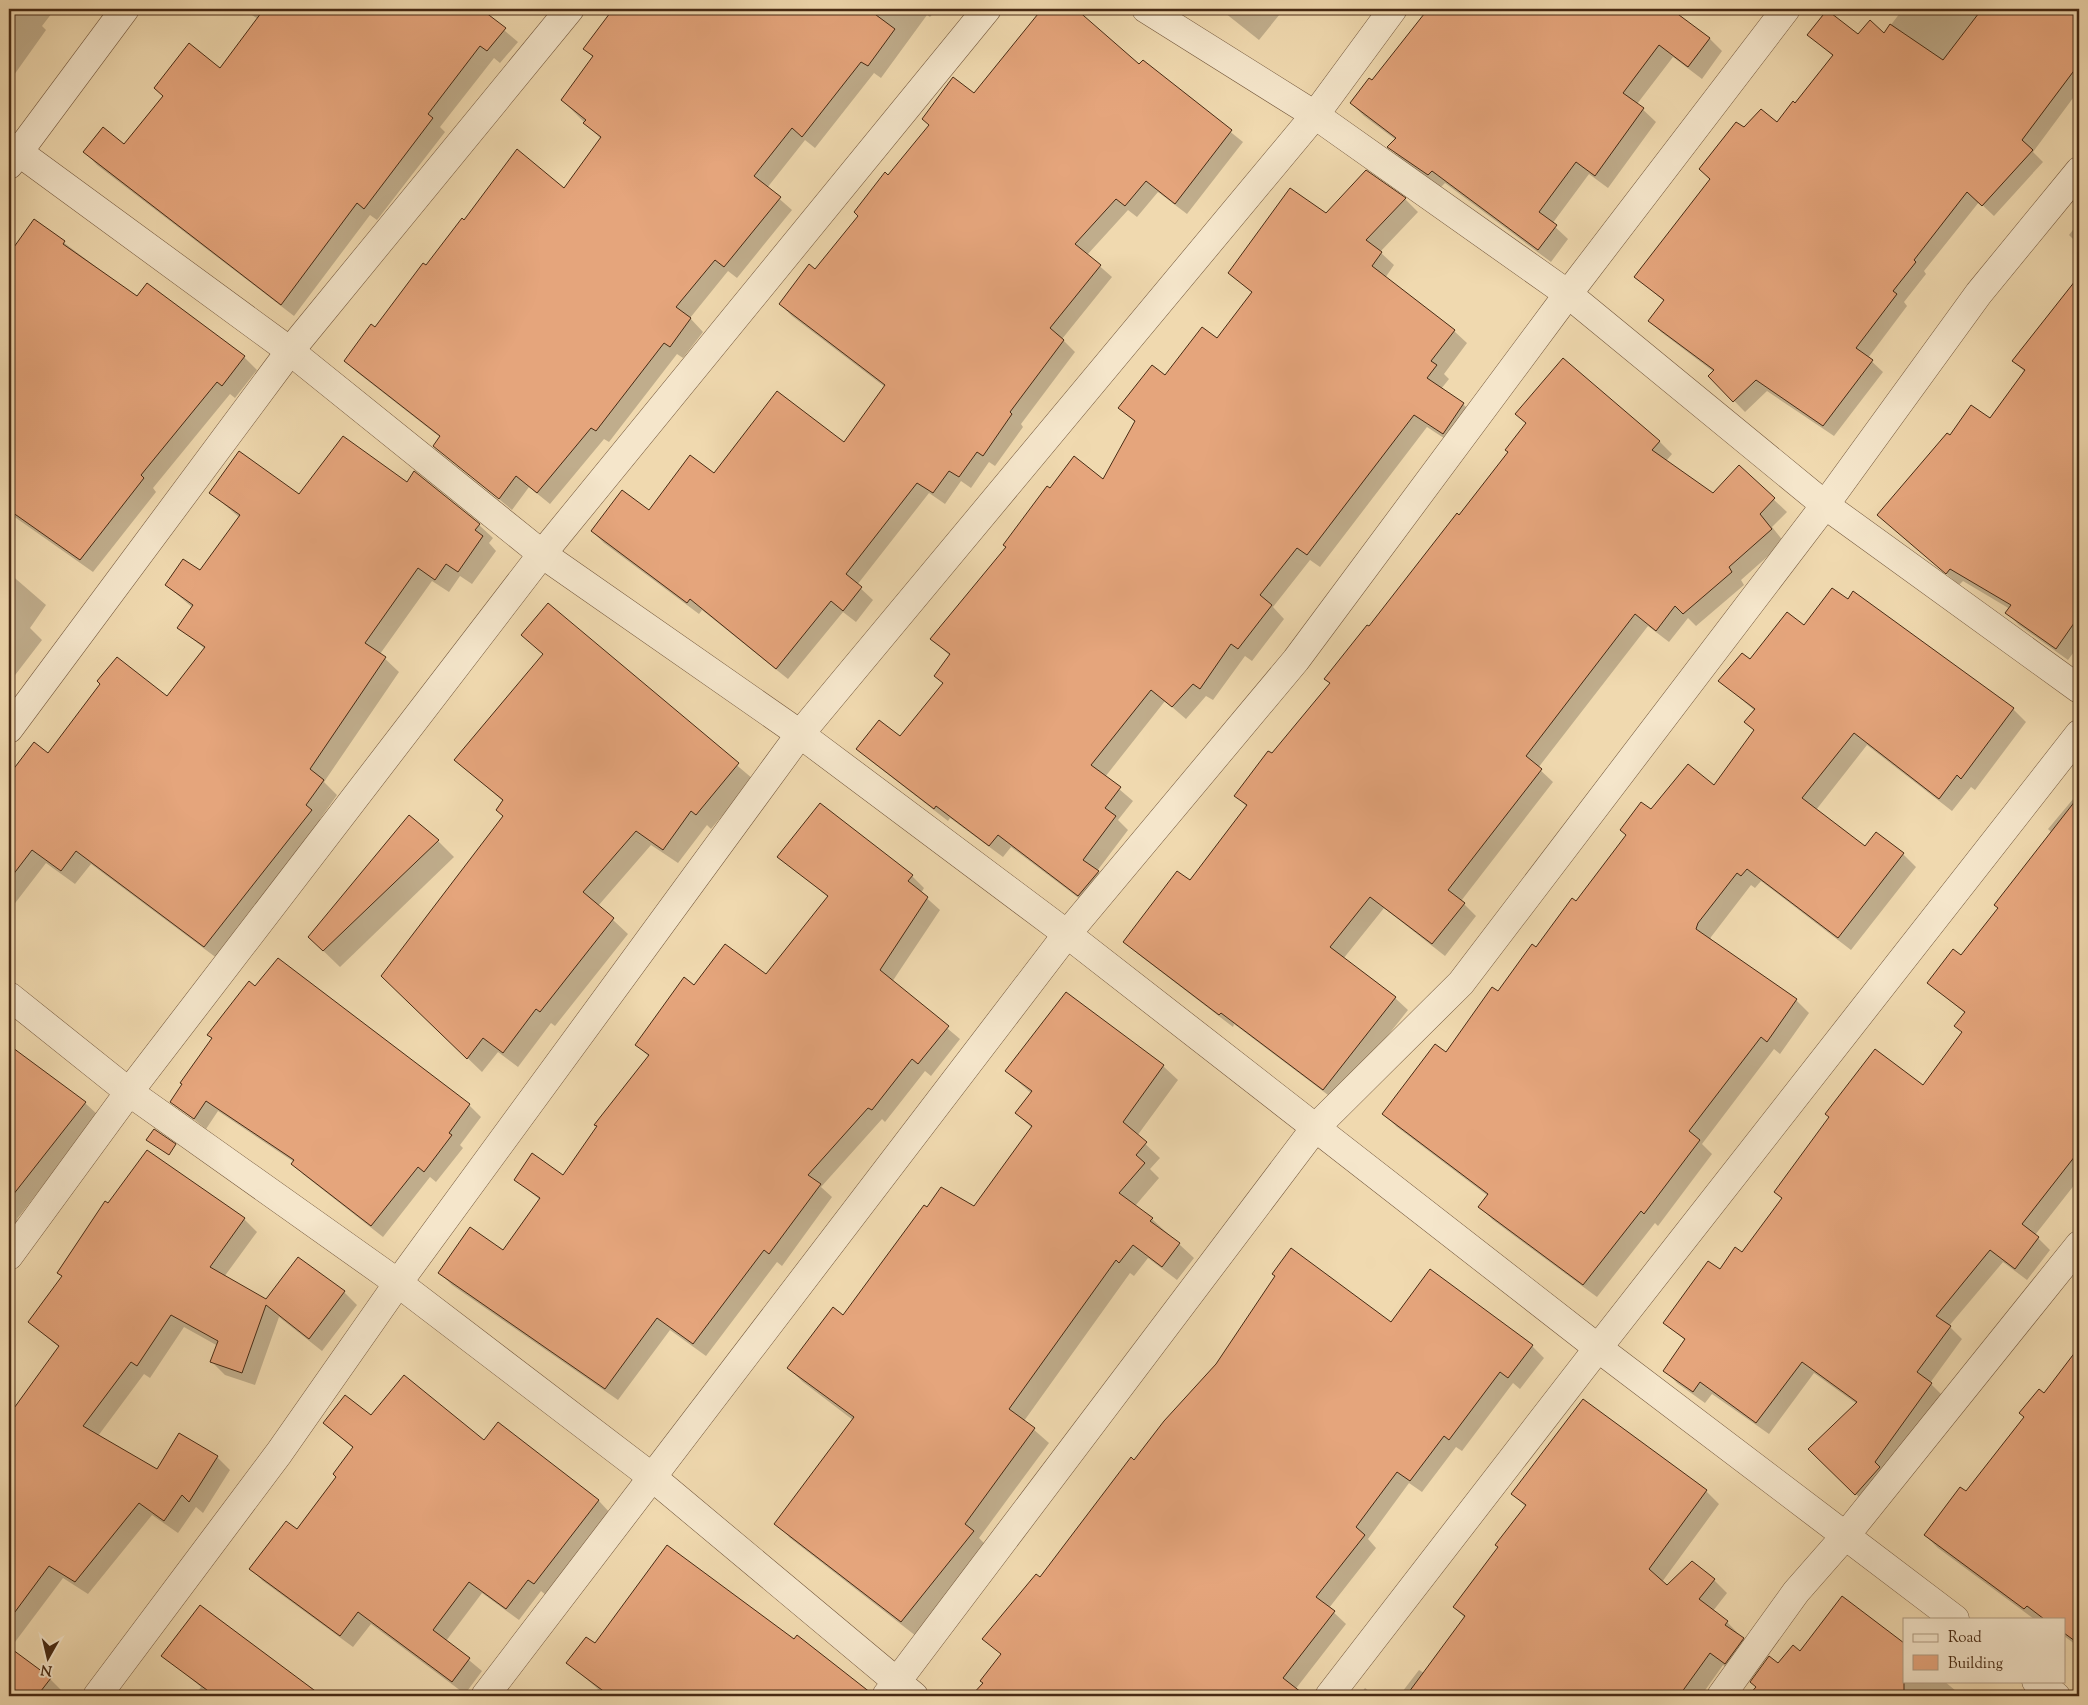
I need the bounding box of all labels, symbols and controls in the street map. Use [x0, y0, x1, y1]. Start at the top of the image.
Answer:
legend [1903, 1618, 2066, 1682]
text: Road [1948, 1628, 1982, 1649]
north arrow [22, 1632, 72, 1682]
text: Building [1948, 1654, 2003, 1675]
text: N [40, 1658, 53, 1680]

